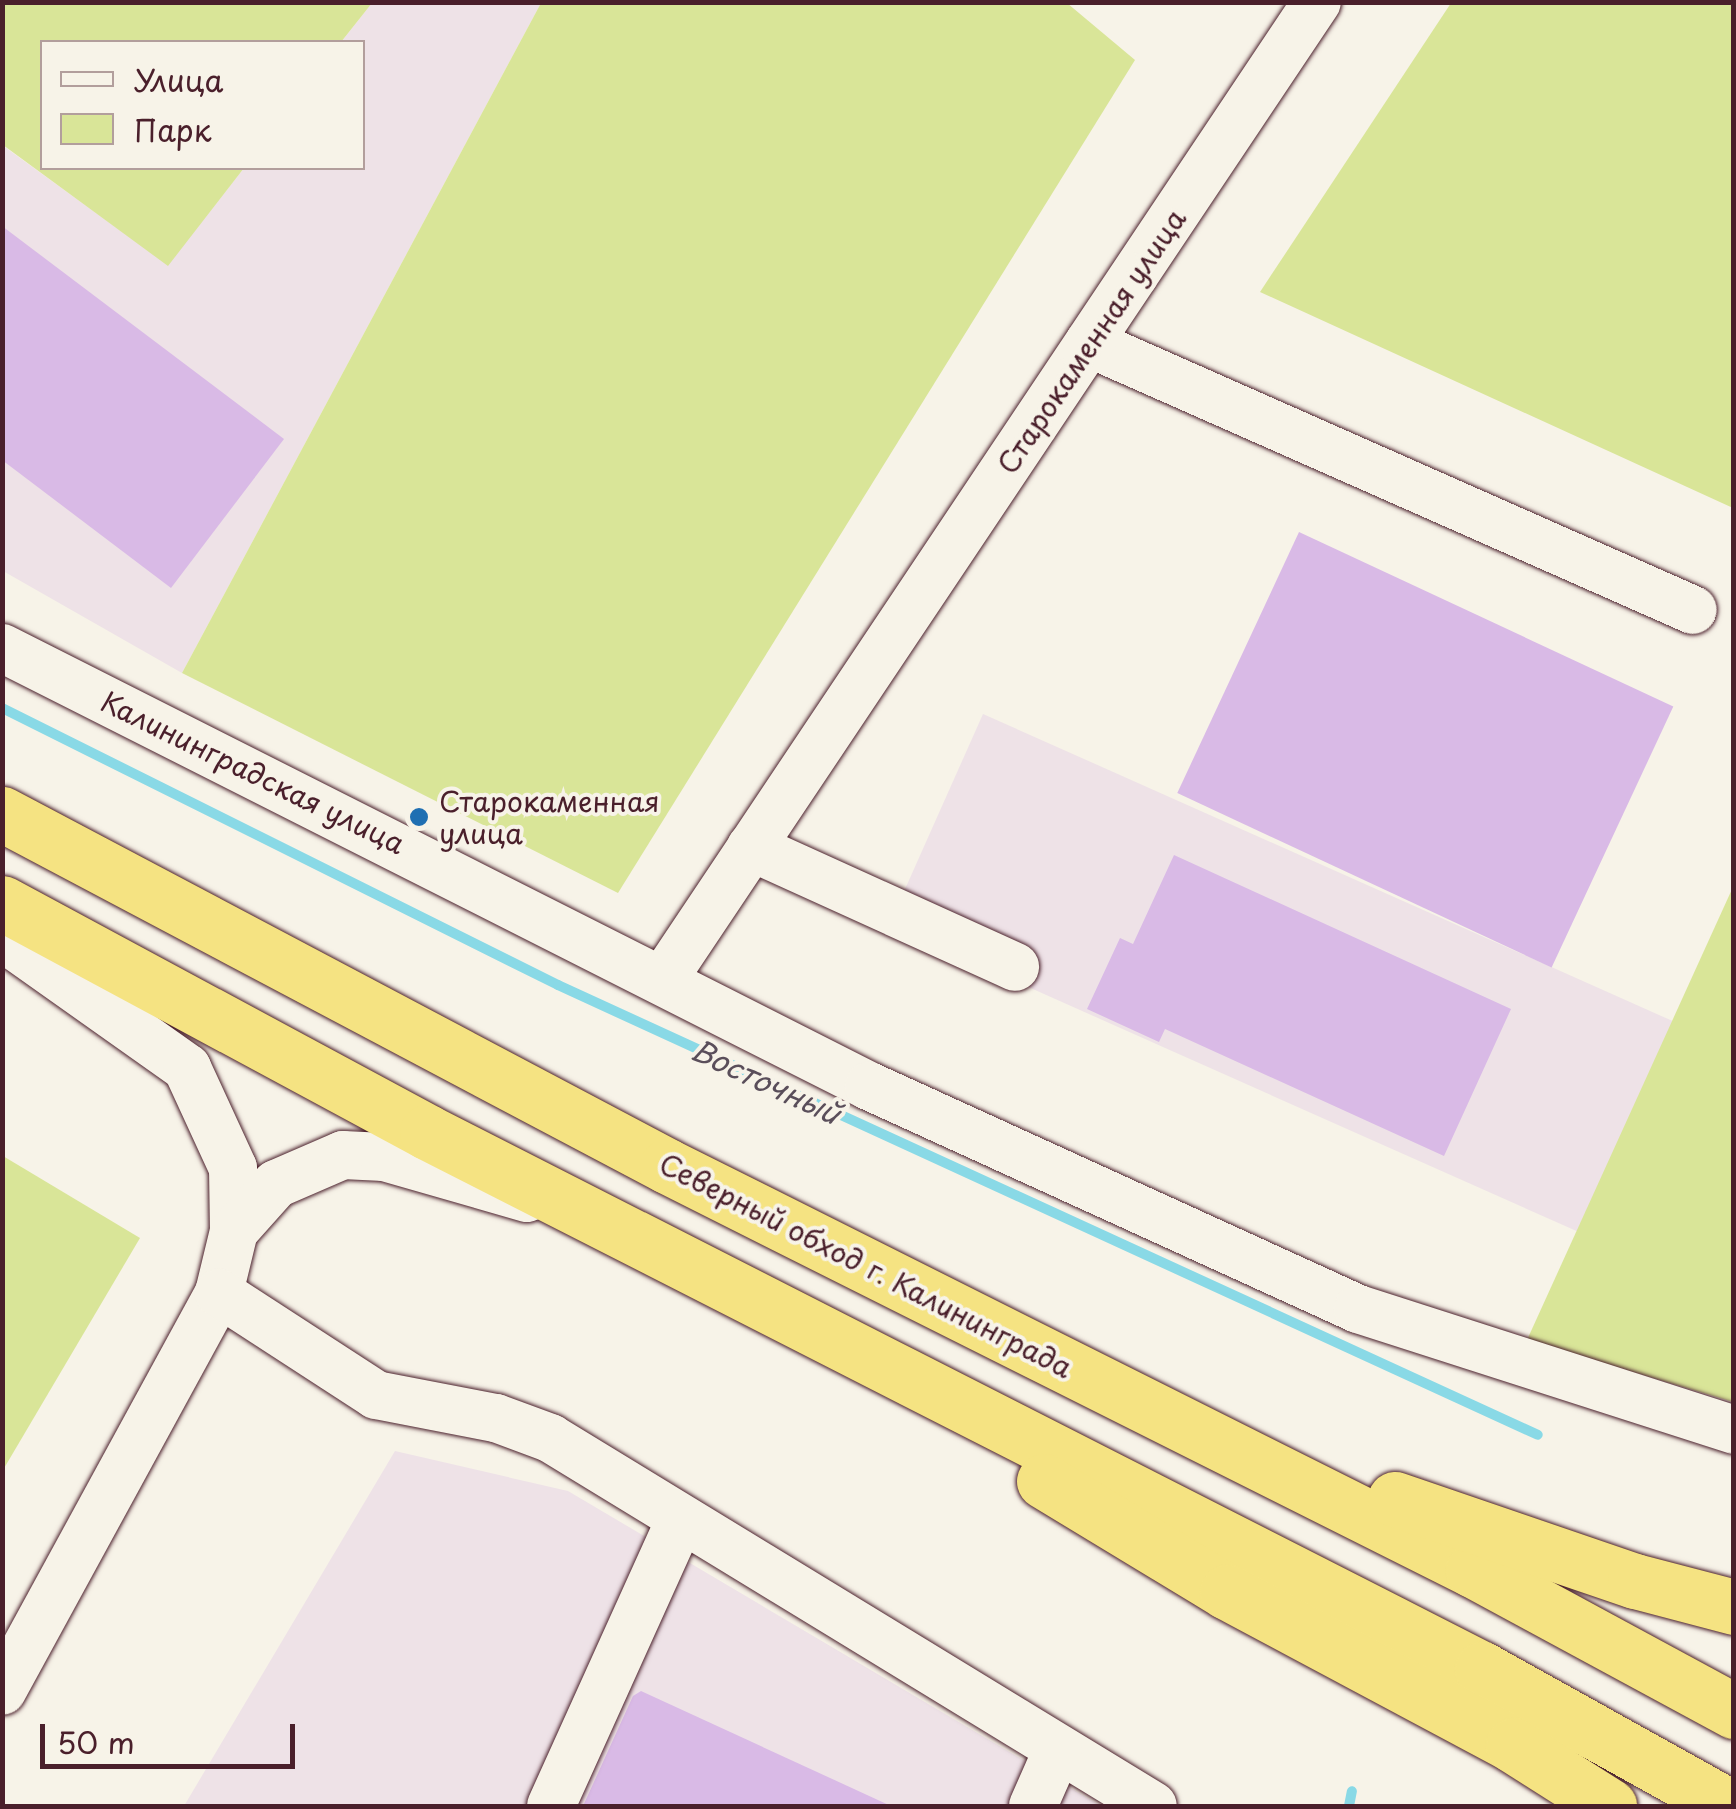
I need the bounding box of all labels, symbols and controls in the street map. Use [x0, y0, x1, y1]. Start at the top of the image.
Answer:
legend [40, 40, 365, 170]
text: Улица [134, 57, 223, 102]
text: Парк [134, 107, 211, 152]
street label: Старокаменная улица [989, 202, 1193, 480]
street label: Калининградская улица [95, 683, 411, 861]
place label: Старокаменная улица [439, 784, 660, 850]
marker: Старокаменная улица [408, 806, 430, 828]
water label: Восточный [686, 1031, 846, 1131]
street label: Северный обход г. Калининграда [654, 1146, 1078, 1384]
scale bar [45, 1704, 300, 1766]
text: 50 m [57, 1719, 135, 1764]

